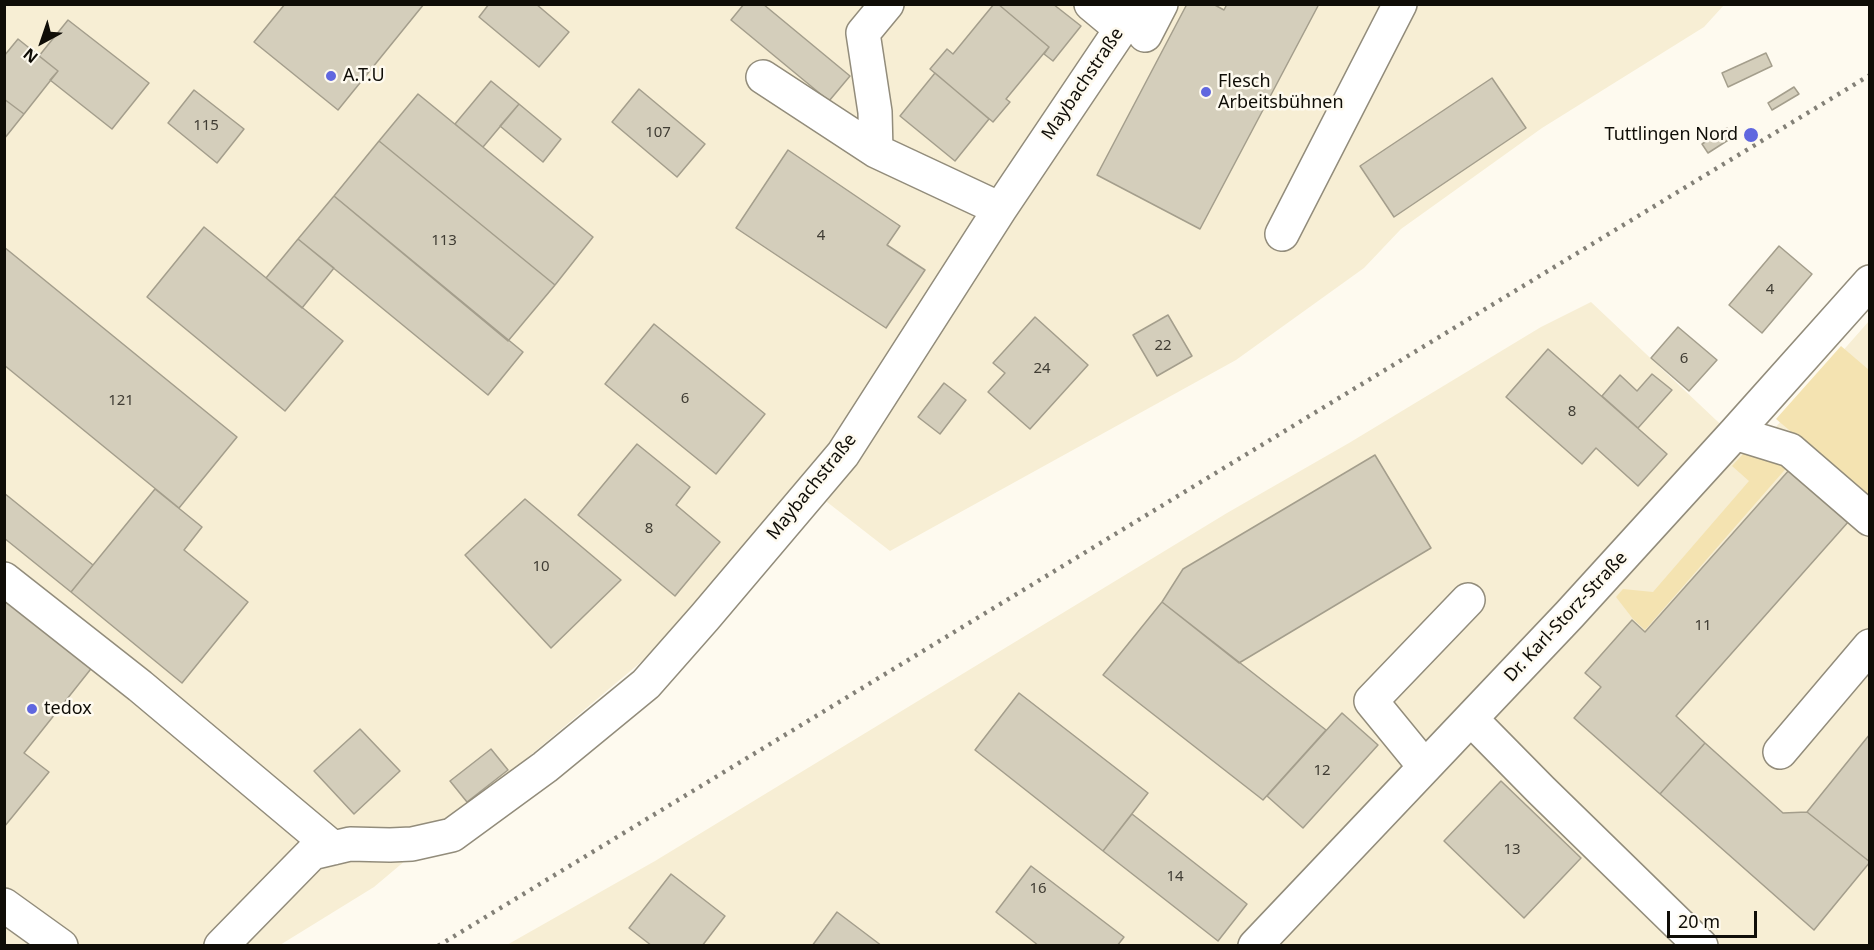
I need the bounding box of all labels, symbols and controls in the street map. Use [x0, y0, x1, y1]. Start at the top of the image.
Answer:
north arrow [12, 12, 72, 72]
street label: Maybachstraße [1038, 24, 1128, 144]
text: N [18, 43, 42, 68]
place label: A.T.U [343, 65, 385, 87]
marker: A.T.U [324, 69, 338, 83]
place label: Flesch Arbeitsbühnen [1218, 71, 1344, 113]
marker: Flesch Arbeitsbühnen [1199, 85, 1213, 99]
house number: 115 [193, 117, 219, 135]
house number: 107 [645, 124, 671, 142]
place label: Tuttlingen Nord [1605, 124, 1738, 146]
marker: Tuttlingen Nord [1742, 126, 1760, 144]
house number: 4 [817, 227, 825, 245]
house number: 113 [431, 232, 457, 250]
house number: 4 [1766, 281, 1774, 299]
house number: 22 [1154, 337, 1172, 355]
house number: 6 [1680, 350, 1688, 368]
house number: 24 [1033, 360, 1051, 378]
house number: 6 [681, 390, 689, 408]
house number: 121 [108, 392, 134, 410]
house number: 8 [1568, 403, 1576, 421]
street label: Maybachstraße [763, 430, 861, 544]
house number: 8 [645, 520, 653, 538]
street label: Dr. Karl-Storz-Straße [1500, 547, 1632, 687]
house number: 10 [532, 558, 550, 576]
house number: 11 [1694, 617, 1712, 635]
place label: tedox [44, 698, 92, 720]
marker: tedox [25, 702, 39, 716]
house number: 12 [1313, 762, 1331, 780]
house number: 13 [1503, 841, 1521, 859]
house number: 14 [1166, 868, 1184, 886]
house number: 16 [1029, 880, 1047, 898]
scale bar [1670, 899, 1760, 937]
text: 20 m [1678, 909, 1720, 933]

